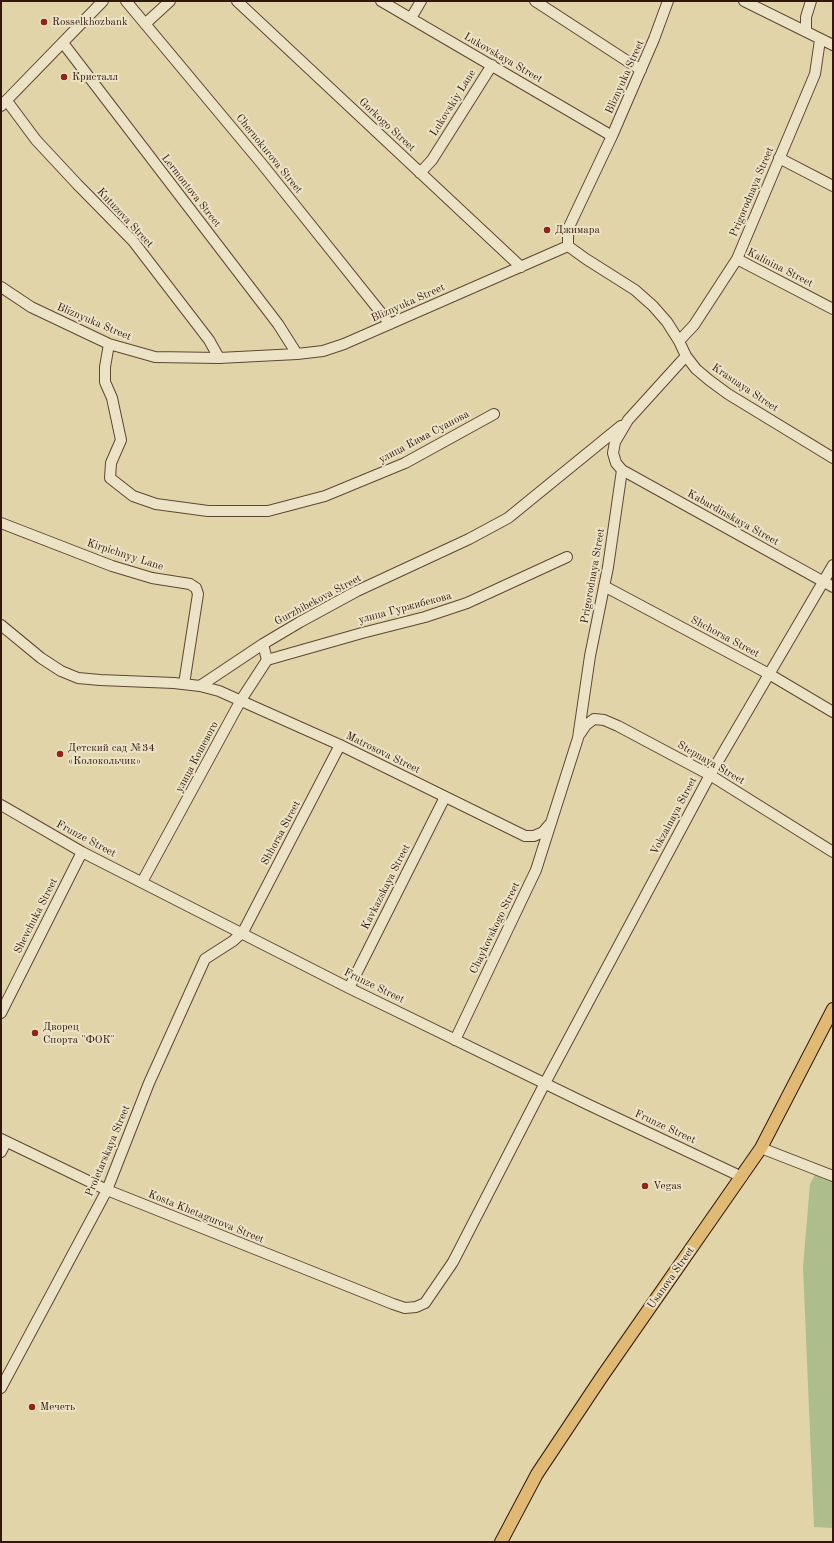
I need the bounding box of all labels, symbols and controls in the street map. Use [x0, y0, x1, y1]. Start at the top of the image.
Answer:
place label: Rosselkhozbank [52, 15, 128, 29]
marker: Rosselkhozbank [39, 17, 49, 27]
street label: Lukovskaya Street [461, 30, 545, 86]
street label: Bliznyuka Street [603, 38, 647, 116]
street label: Lukovskiy Lane [427, 67, 479, 139]
place label: Кристалл [72, 70, 118, 84]
marker: Кристалл [59, 72, 69, 82]
street label: Gorkogo Street [356, 95, 418, 155]
street label: Chernokurova Street [233, 112, 305, 196]
street label: Prigorodnaya Street [727, 145, 777, 239]
street label: Lermontova Street [158, 152, 224, 230]
street label: Kutuzova Street [94, 185, 156, 251]
place label: Джимара [555, 223, 600, 237]
marker: Джимара [542, 225, 552, 235]
street label: Kalinina Street [745, 246, 815, 290]
street label: Bliznyuka Street [369, 281, 447, 325]
street label: Bliznyuka Street [55, 300, 133, 344]
street label: Krasnaya Street [709, 361, 781, 415]
street label: улица Кима Суанова [377, 408, 471, 466]
street label: Kabardinskaya Street [685, 487, 781, 549]
street label: Prigorodnaya Street [578, 527, 608, 625]
street label: Kirpichnyy Lane [85, 536, 165, 574]
street label: Gurzhibekova Street [272, 571, 364, 629]
street label: улица Гуржибекова [357, 589, 453, 627]
street label: Shchorsa Street [688, 613, 762, 661]
street label: улица Кошевого [173, 719, 221, 795]
street label: Matrosova Street [344, 729, 422, 777]
street label: Stepnaya Street [675, 738, 747, 788]
place label: Детский сад №34 «Колокольчик» [68, 741, 155, 767]
marker: Детский сад №34 «Колокольчик» [55, 749, 65, 759]
street label: Vokzalnaya Street [648, 775, 700, 857]
street label: Shhorsa Street [258, 798, 304, 868]
street label: Frunze Street [54, 818, 118, 860]
street label: Kavkazskaya Street [359, 842, 413, 932]
street label: Shevchuka Street [11, 876, 61, 956]
street label: Chaykovskogo Street [467, 880, 523, 976]
street label: Frunze Street [341, 966, 407, 1006]
place label: Дворец Спорта "ФОК" [43, 1020, 115, 1046]
marker: Дворец Спорта "ФОК" [30, 1028, 40, 1038]
street label: Proletarskaya Street [83, 1103, 133, 1199]
street label: Frunze Street [632, 1107, 698, 1147]
place label: Vegas [653, 1179, 682, 1193]
marker: Vegas [640, 1181, 650, 1191]
street label: Kosta Khetagurova Street [146, 1188, 266, 1246]
street label: Usanova Street [645, 1244, 697, 1312]
place label: Мечеть [40, 1400, 75, 1414]
marker: Мечеть [27, 1402, 37, 1412]

